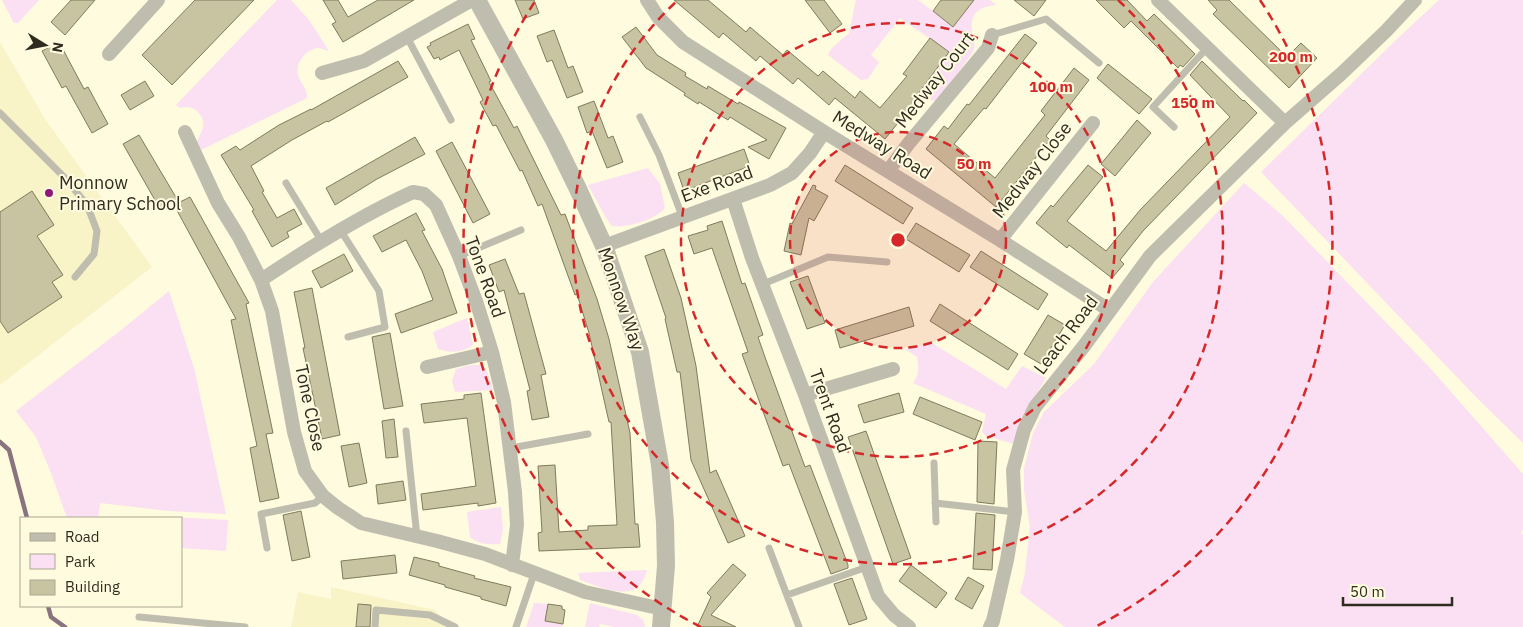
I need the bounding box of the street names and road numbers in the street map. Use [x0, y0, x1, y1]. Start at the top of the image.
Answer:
street label: Medway Court [890, 27, 979, 132]
street label: Medway Road [828, 105, 936, 184]
street label: Medway Close [987, 117, 1076, 223]
street label: Exe Road [678, 160, 756, 207]
street label: Tone Road [460, 233, 511, 321]
street label: Monnow Way [593, 244, 650, 353]
street label: Leach Road [1028, 291, 1103, 379]
street label: Tone Close [290, 362, 331, 454]
street label: Trent Road [805, 366, 856, 456]

